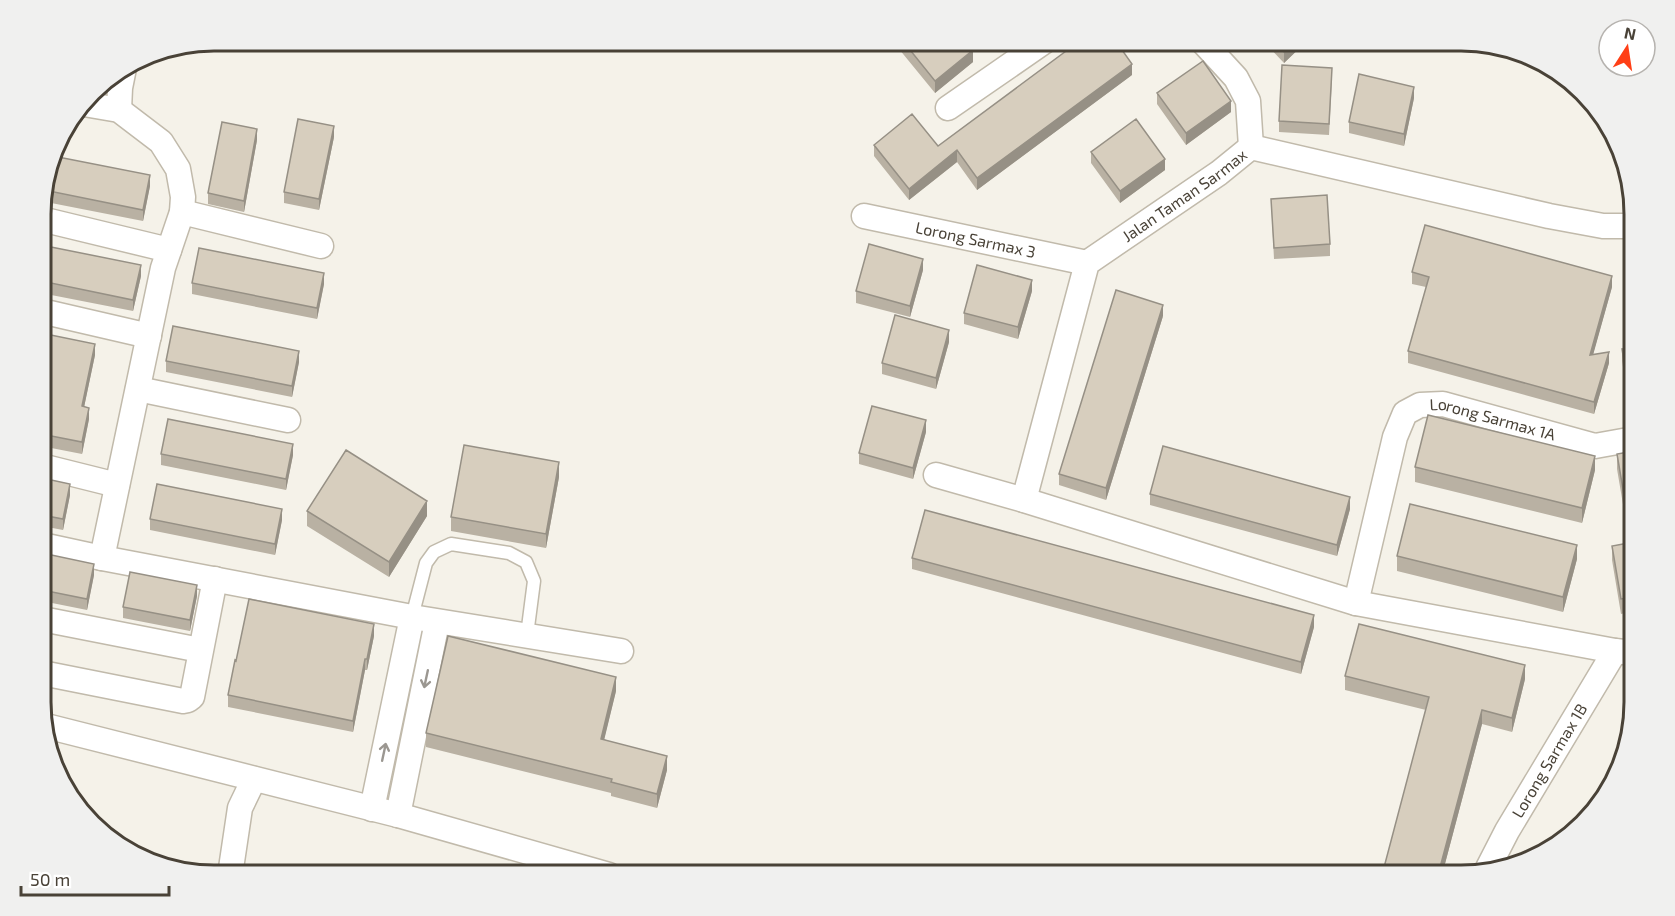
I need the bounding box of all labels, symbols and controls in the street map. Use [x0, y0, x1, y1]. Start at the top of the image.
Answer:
north arrow [1597, 18, 1657, 78]
text: N [1623, 22, 1638, 43]
street label: Jalan Taman Sarmax [1118, 144, 1251, 245]
street label: Lorong Sarmax 3 [914, 217, 1037, 261]
street label: Lorong Sarmax 1A [1429, 394, 1558, 444]
one-way arrow [419, 669, 431, 688]
street label: Lorong Sarmax 1B [1507, 700, 1590, 821]
one-way arrow [379, 743, 390, 762]
scale bar [21, 859, 170, 897]
text: 50 m [30, 868, 70, 890]

